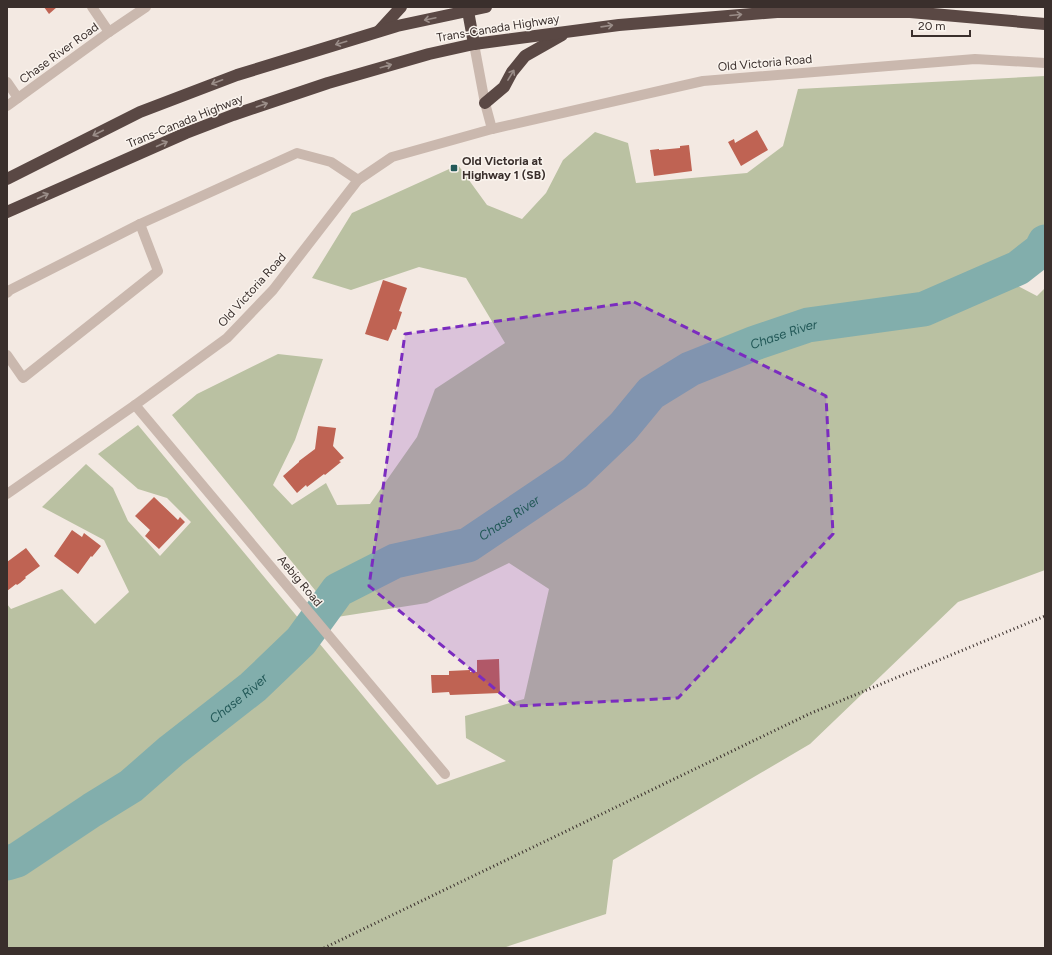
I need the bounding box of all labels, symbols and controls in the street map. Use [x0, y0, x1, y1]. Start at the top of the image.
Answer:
street label: Trans-Canada Highway [436, 11, 561, 45]
one-way arrow [729, 11, 742, 19]
scale bar [912, 12, 970, 38]
one-way arrow [424, 15, 437, 23]
text: 20 m [918, 19, 946, 33]
street label: Chase River Road [17, 20, 101, 86]
one-way arrow [600, 22, 613, 30]
one-way arrow [335, 40, 348, 47]
street label: Old Victoria Road [717, 52, 813, 74]
one-way arrow [380, 62, 393, 69]
one-way arrow [507, 70, 515, 81]
one-way arrow [212, 79, 224, 87]
street label: Trans-Canada Highway [125, 91, 246, 151]
one-way arrow [256, 101, 268, 109]
one-way arrow [92, 130, 104, 138]
one-way arrow [155, 140, 167, 147]
place label: Old Victoria at Highway 1 (SB) [462, 154, 546, 182]
marker: Old Victoria at Highway 1 (SB) [449, 163, 459, 173]
one-way arrow [36, 192, 48, 199]
street label: Old Victoria Road [215, 250, 289, 330]
water label: Chase River [748, 316, 819, 352]
water label: Chase River [476, 491, 543, 543]
street label: Aebig Road [275, 553, 325, 609]
water label: Chase River [206, 670, 271, 726]

